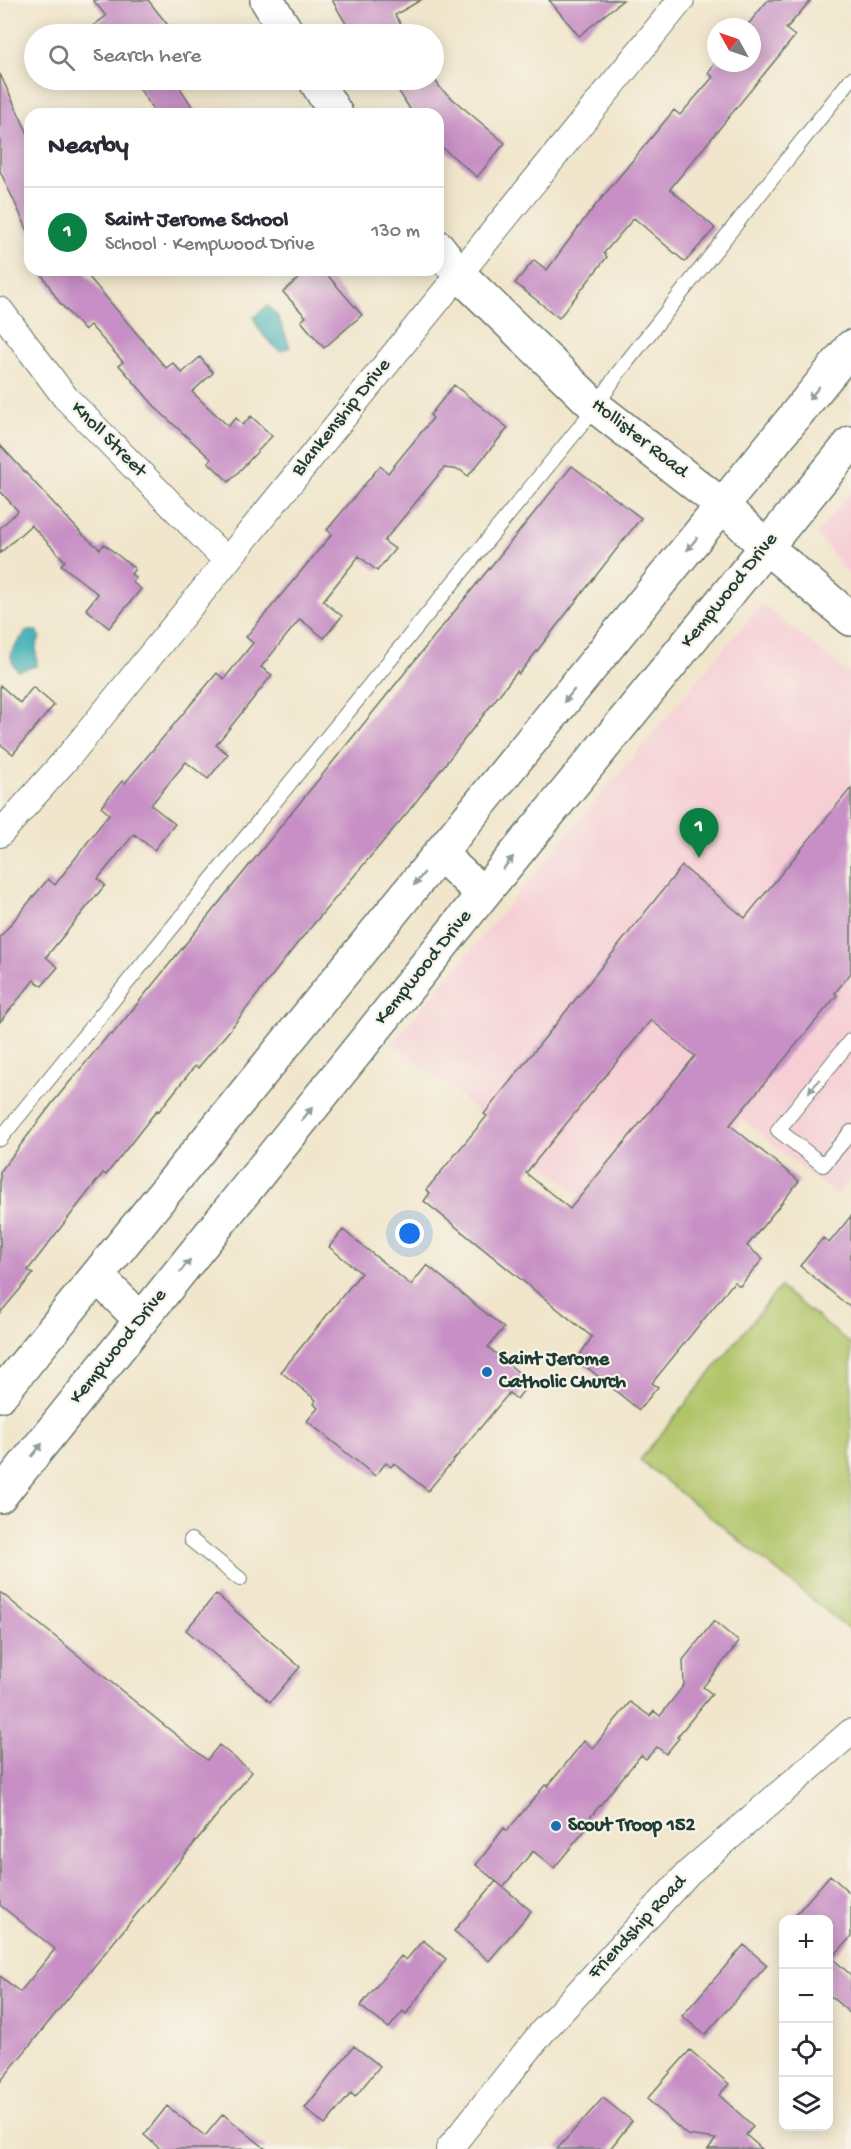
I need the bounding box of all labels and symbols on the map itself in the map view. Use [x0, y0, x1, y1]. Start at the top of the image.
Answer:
north arrow [707, 18, 761, 72]
street label: Blankenship Drive [287, 354, 397, 482]
one-way arrow [809, 385, 821, 400]
street label: Hollister Road [586, 394, 694, 485]
street label: Knoll Street [65, 397, 152, 484]
street label: Kempwood Drive [676, 528, 784, 653]
one-way arrow [685, 536, 698, 552]
one-way arrow [563, 688, 575, 703]
pin: 1 [680, 808, 718, 858]
one-way arrow [502, 856, 514, 871]
one-way arrow [413, 872, 426, 887]
street label: Kempwood Drive [370, 905, 478, 1030]
one-way arrow [809, 1078, 821, 1093]
one-way arrow [301, 1106, 313, 1121]
your location [395, 1219, 424, 1248]
one-way arrow [179, 1258, 191, 1273]
street label: Kempwood Drive [65, 1284, 173, 1409]
place label: Saint Jerome Catholic Church [498, 1349, 626, 1395]
marker: Saint Jerome Catholic Church [480, 1365, 494, 1379]
one-way arrow [30, 1442, 43, 1458]
place label: Scout Troop 152 [568, 1815, 695, 1838]
marker: Scout Troop 152 [549, 1819, 563, 1833]
street label: Friendship Road [583, 1870, 694, 1986]

